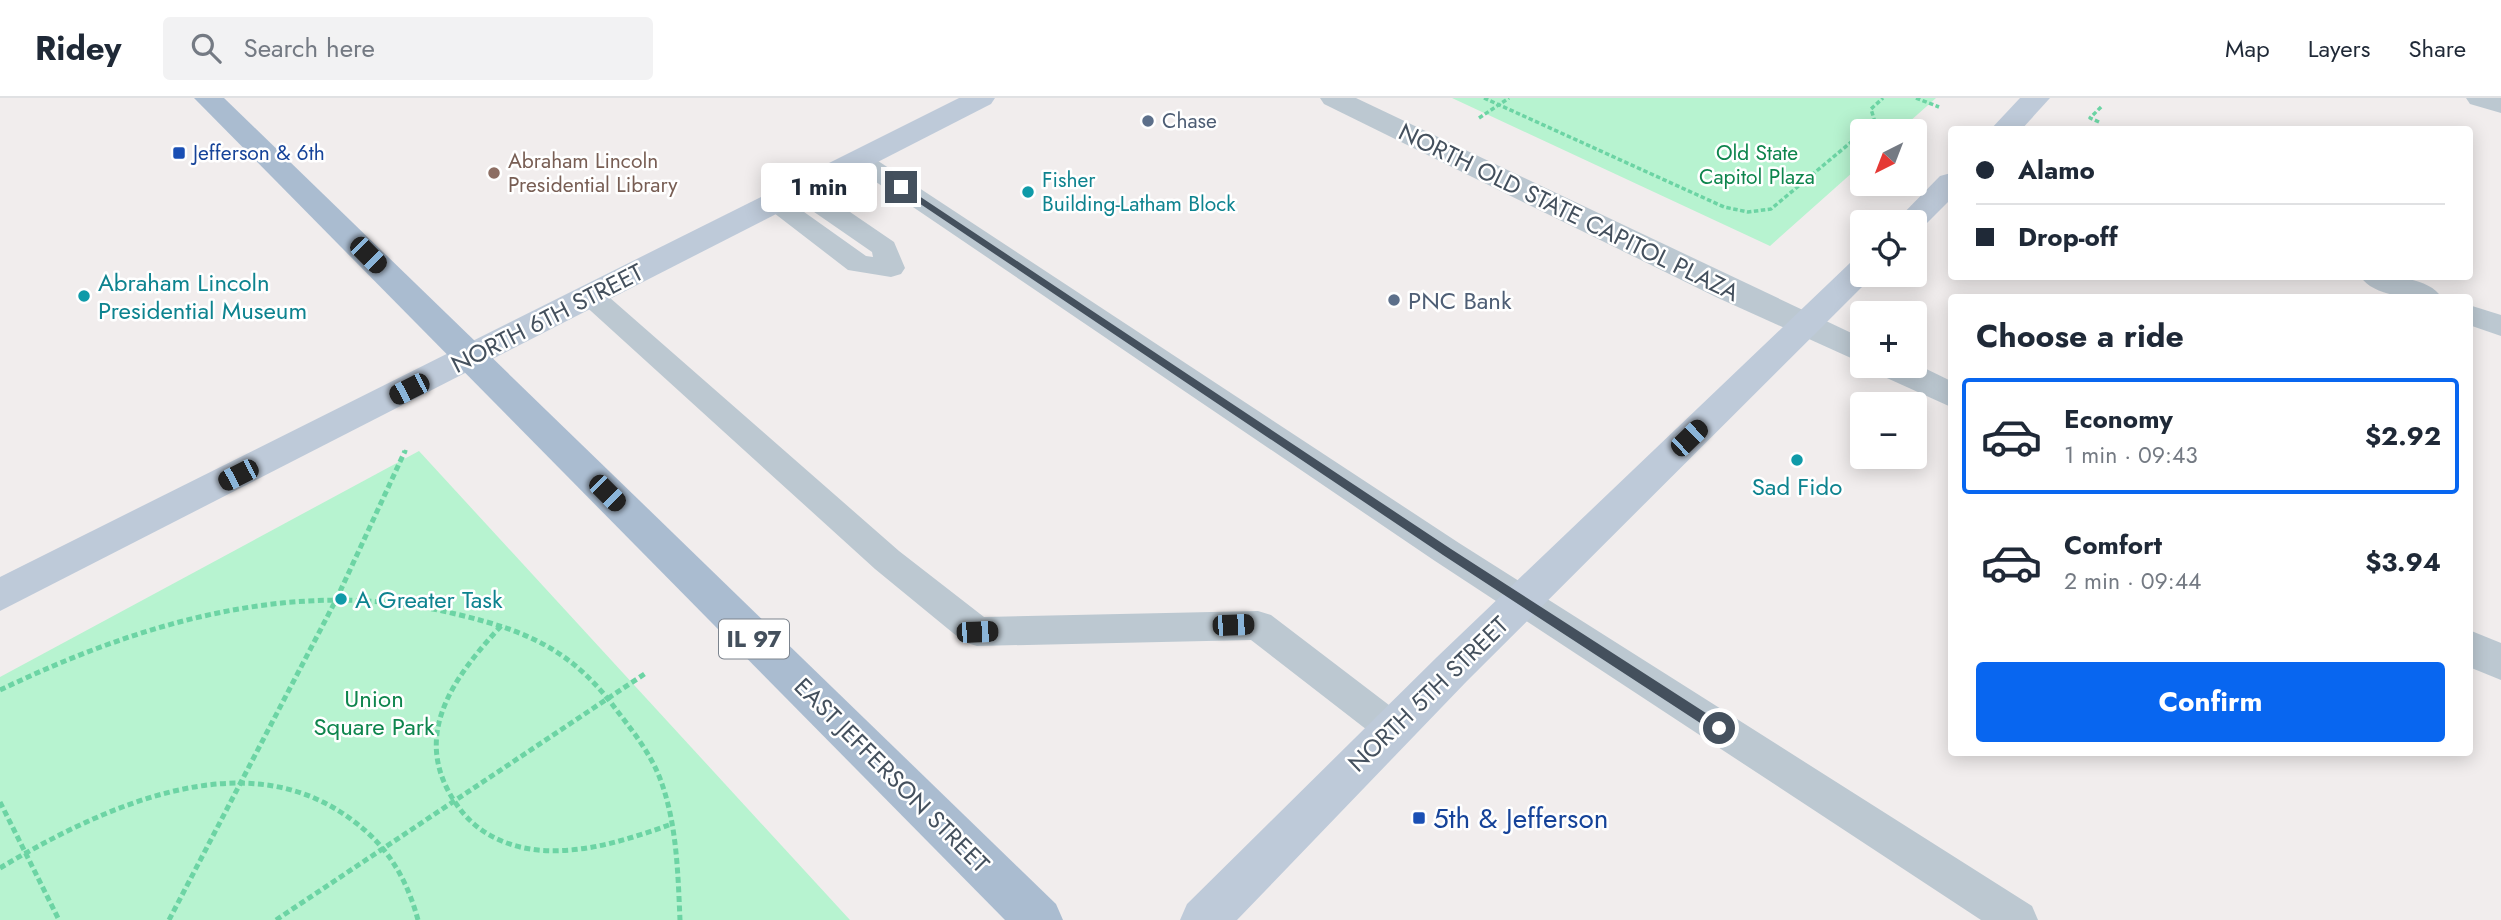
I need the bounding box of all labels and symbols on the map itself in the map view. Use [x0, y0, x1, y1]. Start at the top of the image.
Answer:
place label: Chase [1162, 106, 1217, 136]
marker: Chase [1140, 113, 1156, 129]
street label: NORTH OLD STATE CAPITOL PLAZA [1393, 114, 1745, 310]
north arrow [1850, 119, 1927, 196]
place label: Jefferson & 6th [190, 138, 325, 168]
park label: Old State Capitol Plaza [1699, 138, 1815, 192]
marker: Jefferson & 6th [171, 145, 187, 161]
place label: Abraham Lincoln Presidential Library [508, 146, 678, 200]
callout: 1 min [761, 162, 876, 212]
marker: Abraham Lincoln Presidential Library [486, 165, 502, 181]
place label: Fisher Building-Latham Block [1042, 165, 1236, 219]
route end [885, 171, 917, 203]
marker: Fisher Building-Latham Block [1020, 184, 1036, 200]
car [346, 233, 391, 277]
street label: NORTH 6TH STREET [445, 254, 649, 382]
place label: Abraham Lincoln Presidential Museum [98, 265, 307, 328]
place label: PNC Bank [1408, 283, 1512, 318]
marker: Abraham Lincoln Presidential Museum [76, 288, 92, 304]
marker: PNC Bank [1386, 292, 1402, 308]
car [386, 370, 433, 408]
car [1667, 416, 1712, 460]
marker: Sad Fido [1789, 452, 1805, 468]
car [215, 456, 262, 494]
place label: Sad Fido [1752, 469, 1842, 504]
car [585, 471, 630, 515]
place label: A Greater Task [355, 582, 503, 617]
marker: A Greater Task [333, 591, 349, 607]
street label: NORTH 5TH STREET [1340, 608, 1516, 780]
car [1212, 614, 1255, 636]
road number: IL 97 [719, 620, 789, 659]
car [956, 621, 999, 643]
street label: EAST JEFFERSON STREET [787, 670, 997, 880]
park label: Union Square Park [313, 681, 435, 744]
route start [1703, 712, 1735, 744]
place label: 5th & Jefferson [1433, 798, 1608, 839]
marker: 5th & Jefferson [1411, 810, 1427, 826]

